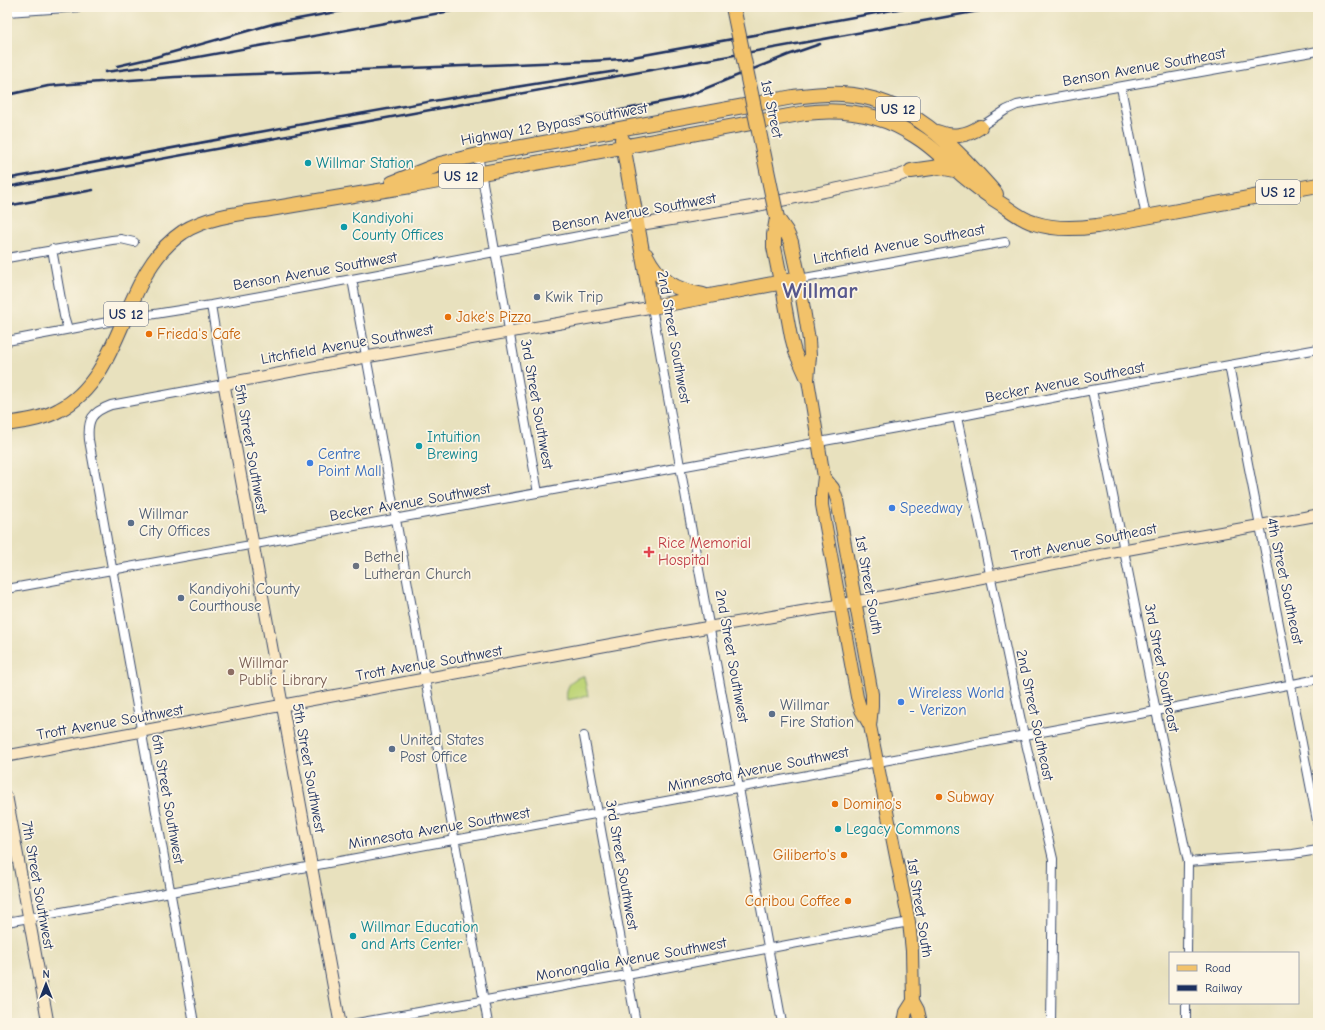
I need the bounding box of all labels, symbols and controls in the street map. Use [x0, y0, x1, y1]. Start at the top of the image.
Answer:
street label: Benson Avenue Southeast [1061, 44, 1228, 90]
street label: 1st Street [757, 78, 787, 140]
road number: US 12 [876, 97, 920, 121]
street label: Highway 12 Bypass Southwest [459, 99, 649, 149]
place label: Willmar Station [316, 154, 414, 172]
marker: Willmar Station [303, 158, 313, 168]
road number: US 12 [439, 164, 483, 188]
road number: US 12 [1256, 180, 1300, 204]
street label: Benson Avenue Southwest [551, 189, 718, 235]
place label: Kandiyohi County Offices [352, 209, 444, 244]
street label: Litchfield Avenue Southeast [812, 220, 987, 268]
marker: Kandiyohi County Offices [339, 222, 349, 232]
street label: Benson Avenue Southwest [232, 248, 399, 294]
street label: 2nd Street Southwest [653, 269, 695, 406]
district label: Willmar [782, 277, 858, 304]
place label: Kwik Trip [545, 288, 603, 306]
marker: Kwik Trip [532, 292, 542, 302]
road number: US 12 [104, 302, 148, 326]
place label: Jake's Pizza [456, 308, 531, 326]
marker: Jake's Pizza [443, 312, 453, 322]
street label: Litchfield Avenue Southwest [259, 320, 435, 368]
place label: Frieda's Cafe [157, 325, 241, 343]
marker: Frieda's Cafe [144, 329, 154, 339]
street label: 3rd Street Southwest [517, 338, 557, 471]
street label: Becker Avenue Southeast [984, 358, 1147, 406]
street label: 5th Street Southwest [231, 383, 271, 516]
place label: Intuition Brewing [427, 428, 480, 463]
marker: Intuition Brewing [414, 441, 424, 451]
place label: Centre Point Mall [318, 445, 382, 480]
marker: Centre Point Mall [305, 458, 315, 468]
street label: Becker Avenue Southwest [328, 479, 493, 525]
place label: Speedway [900, 499, 963, 517]
marker: Speedway [887, 503, 897, 513]
place label: Willmar City Offices [139, 505, 210, 540]
street label: 4th Street Southeast [1263, 516, 1307, 647]
marker: Willmar City Offices [126, 518, 136, 528]
street label: Trott Avenue Southeast [1010, 519, 1159, 565]
place label: Rice Memorial Hospital [658, 534, 751, 569]
street label: 1st Street South [851, 534, 887, 636]
marker: Rice Memorial Hospital [643, 546, 655, 558]
place label: Bethel Lutheran Church [364, 548, 471, 583]
marker: Bethel Lutheran Church [351, 561, 361, 571]
place label: Kandiyohi County Courthouse [189, 580, 300, 615]
street label: 2nd Street Southwest [711, 588, 753, 725]
marker: Kandiyohi County Courthouse [176, 593, 186, 603]
street label: 3rd Street Southeast [1141, 602, 1183, 735]
street label: Trott Avenue Southwest [354, 641, 504, 685]
street label: 2nd Street Southeast [1012, 648, 1058, 783]
place label: Willmar Public Library [239, 654, 327, 689]
marker: Willmar Public Library [226, 667, 236, 677]
place label: Wireless World - Verizon [909, 684, 1004, 719]
place label: Willmar Fire Station [780, 696, 854, 731]
marker: Wireless World - Verizon [896, 697, 906, 707]
street label: Trott Avenue Southwest [35, 700, 185, 744]
street label: 5th Street Southwest [289, 702, 329, 835]
marker: Willmar Fire Station [767, 709, 777, 719]
place label: United States Post Office [400, 731, 484, 766]
street label: 6th Street Southwest [148, 733, 188, 866]
street label: Minnesota Avenue Southwest [666, 742, 851, 795]
marker: United States Post Office [387, 744, 397, 754]
place label: Subway [947, 788, 994, 806]
marker: Subway [934, 792, 944, 802]
place label: Domino's [843, 795, 902, 813]
street label: 3rd Street Southwest [602, 799, 642, 932]
marker: Domino's [830, 799, 840, 809]
street label: Minnesota Avenue Southwest [347, 803, 532, 853]
street label: 7th Street Southwest [18, 819, 58, 951]
place label: Legacy Commons [846, 820, 960, 838]
marker: Legacy Commons [833, 824, 843, 834]
place label: Giliberto's [773, 846, 836, 864]
marker: Giliberto's [839, 850, 849, 860]
street label: 1st Street South [903, 857, 937, 959]
place label: Caribou Coffee [745, 892, 840, 910]
marker: Caribou Coffee [843, 896, 853, 906]
place label: Willmar Education and Arts Center [361, 918, 479, 953]
marker: Willmar Education and Arts Center [348, 931, 358, 941]
street label: Monongalia Avenue Southwest [534, 933, 729, 985]
legend [1169, 952, 1299, 1004]
text: Road [1205, 961, 1231, 975]
north arrow [26, 964, 66, 1004]
text: N [42, 968, 50, 981]
text: Railway [1205, 981, 1243, 995]

